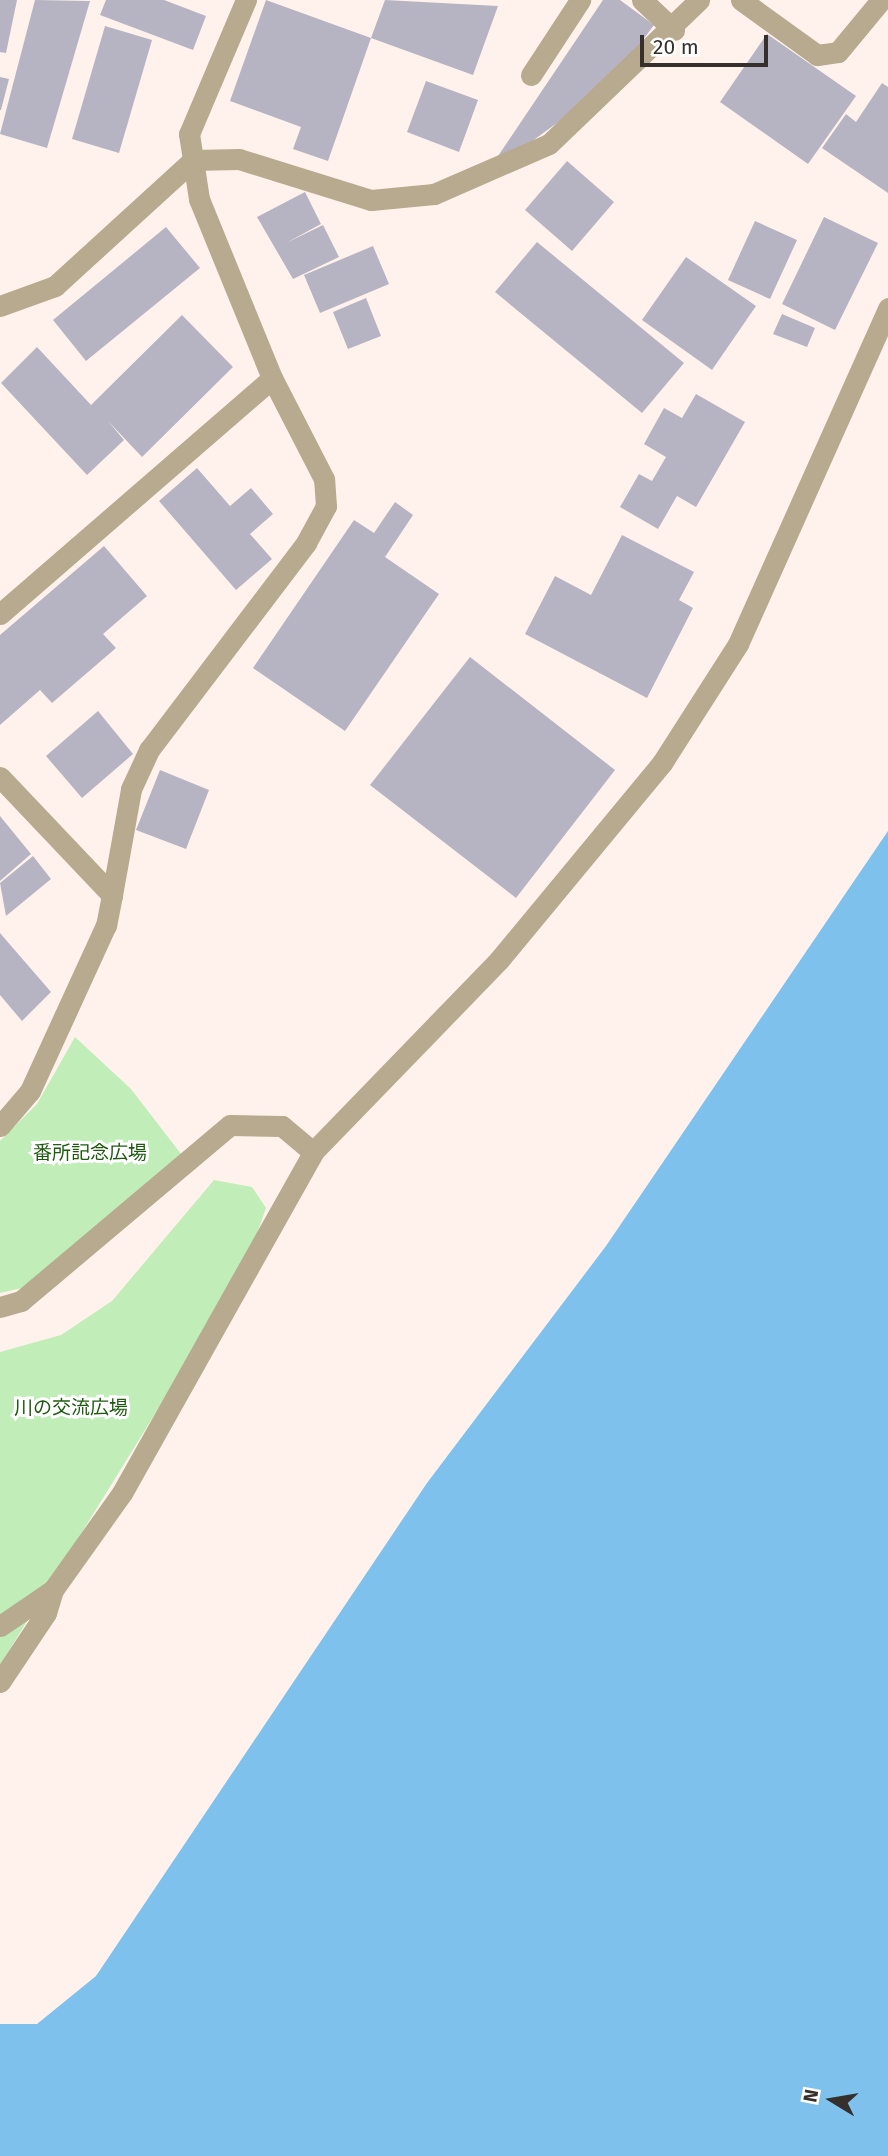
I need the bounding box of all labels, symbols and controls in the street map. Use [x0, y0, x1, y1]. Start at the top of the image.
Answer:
scale bar [643, 21, 771, 65]
text: 20 m [653, 34, 699, 60]
park label: 番所記念広場 [33, 1142, 147, 1164]
park label: 川の交流広場 [14, 1397, 128, 1419]
north arrow [797, 2065, 867, 2135]
text: N [798, 2088, 823, 2104]

